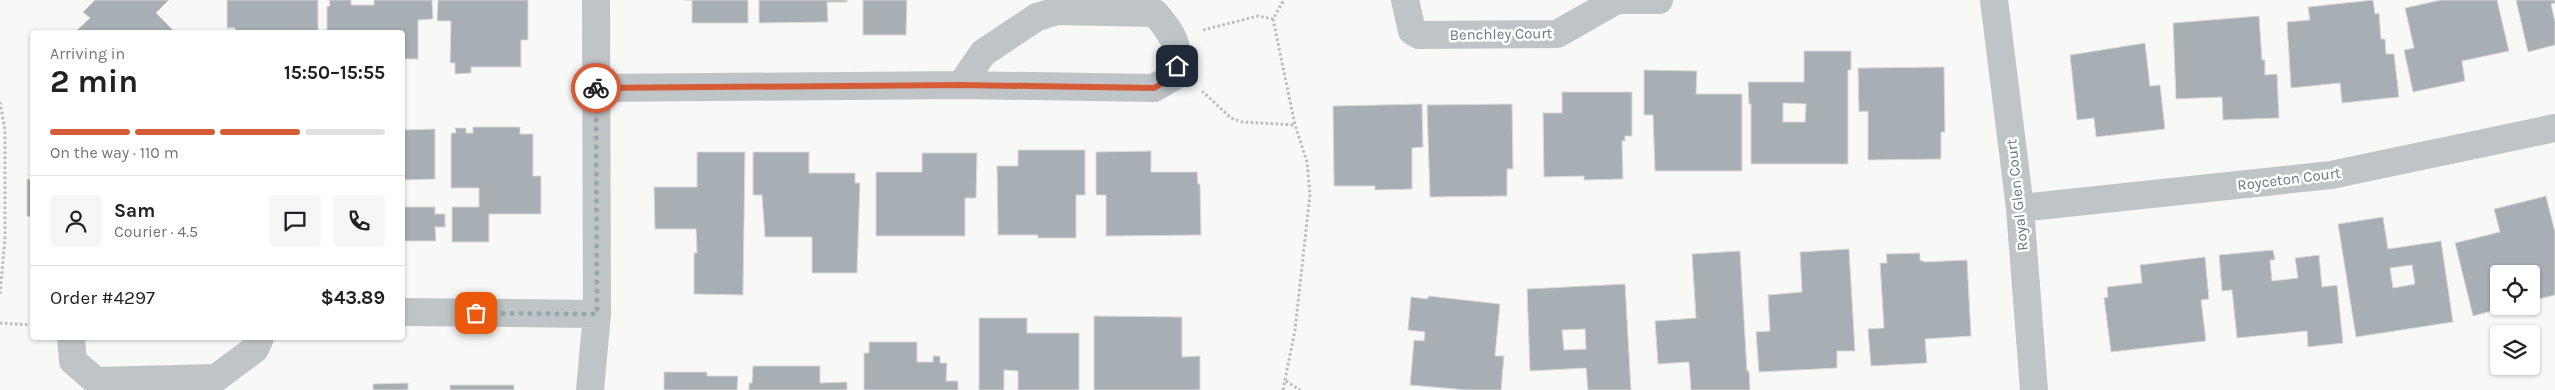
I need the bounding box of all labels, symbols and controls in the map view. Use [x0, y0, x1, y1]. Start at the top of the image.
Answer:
street label: Benchley Court [1449, 24, 1553, 44]
text: Arriving in [50, 44, 125, 63]
pin [1156, 45, 1198, 87]
icon: home [1163, 52, 1191, 80]
text: 15:50–15:55 [284, 62, 385, 84]
text: 2 min [50, 63, 138, 100]
courier [571, 63, 621, 113]
icon: bike [582, 74, 610, 102]
street label: Royal Glen Court [2002, 138, 2032, 252]
text: On the way · 110 m [50, 143, 179, 162]
street label: Royceton Court [2236, 164, 2342, 194]
button: person [50, 195, 102, 247]
button: chat [269, 195, 321, 247]
button: phone [333, 195, 385, 247]
text: Sam [114, 200, 155, 222]
text: Courier · 4.5 [114, 222, 198, 241]
map controls [2490, 265, 2540, 375]
button: locate [2490, 265, 2540, 315]
text: Order #4297 [50, 287, 155, 309]
text: $43.89 [321, 287, 385, 309]
pin [455, 292, 497, 334]
icon: bag [462, 299, 490, 327]
button: layers [2490, 325, 2540, 375]

